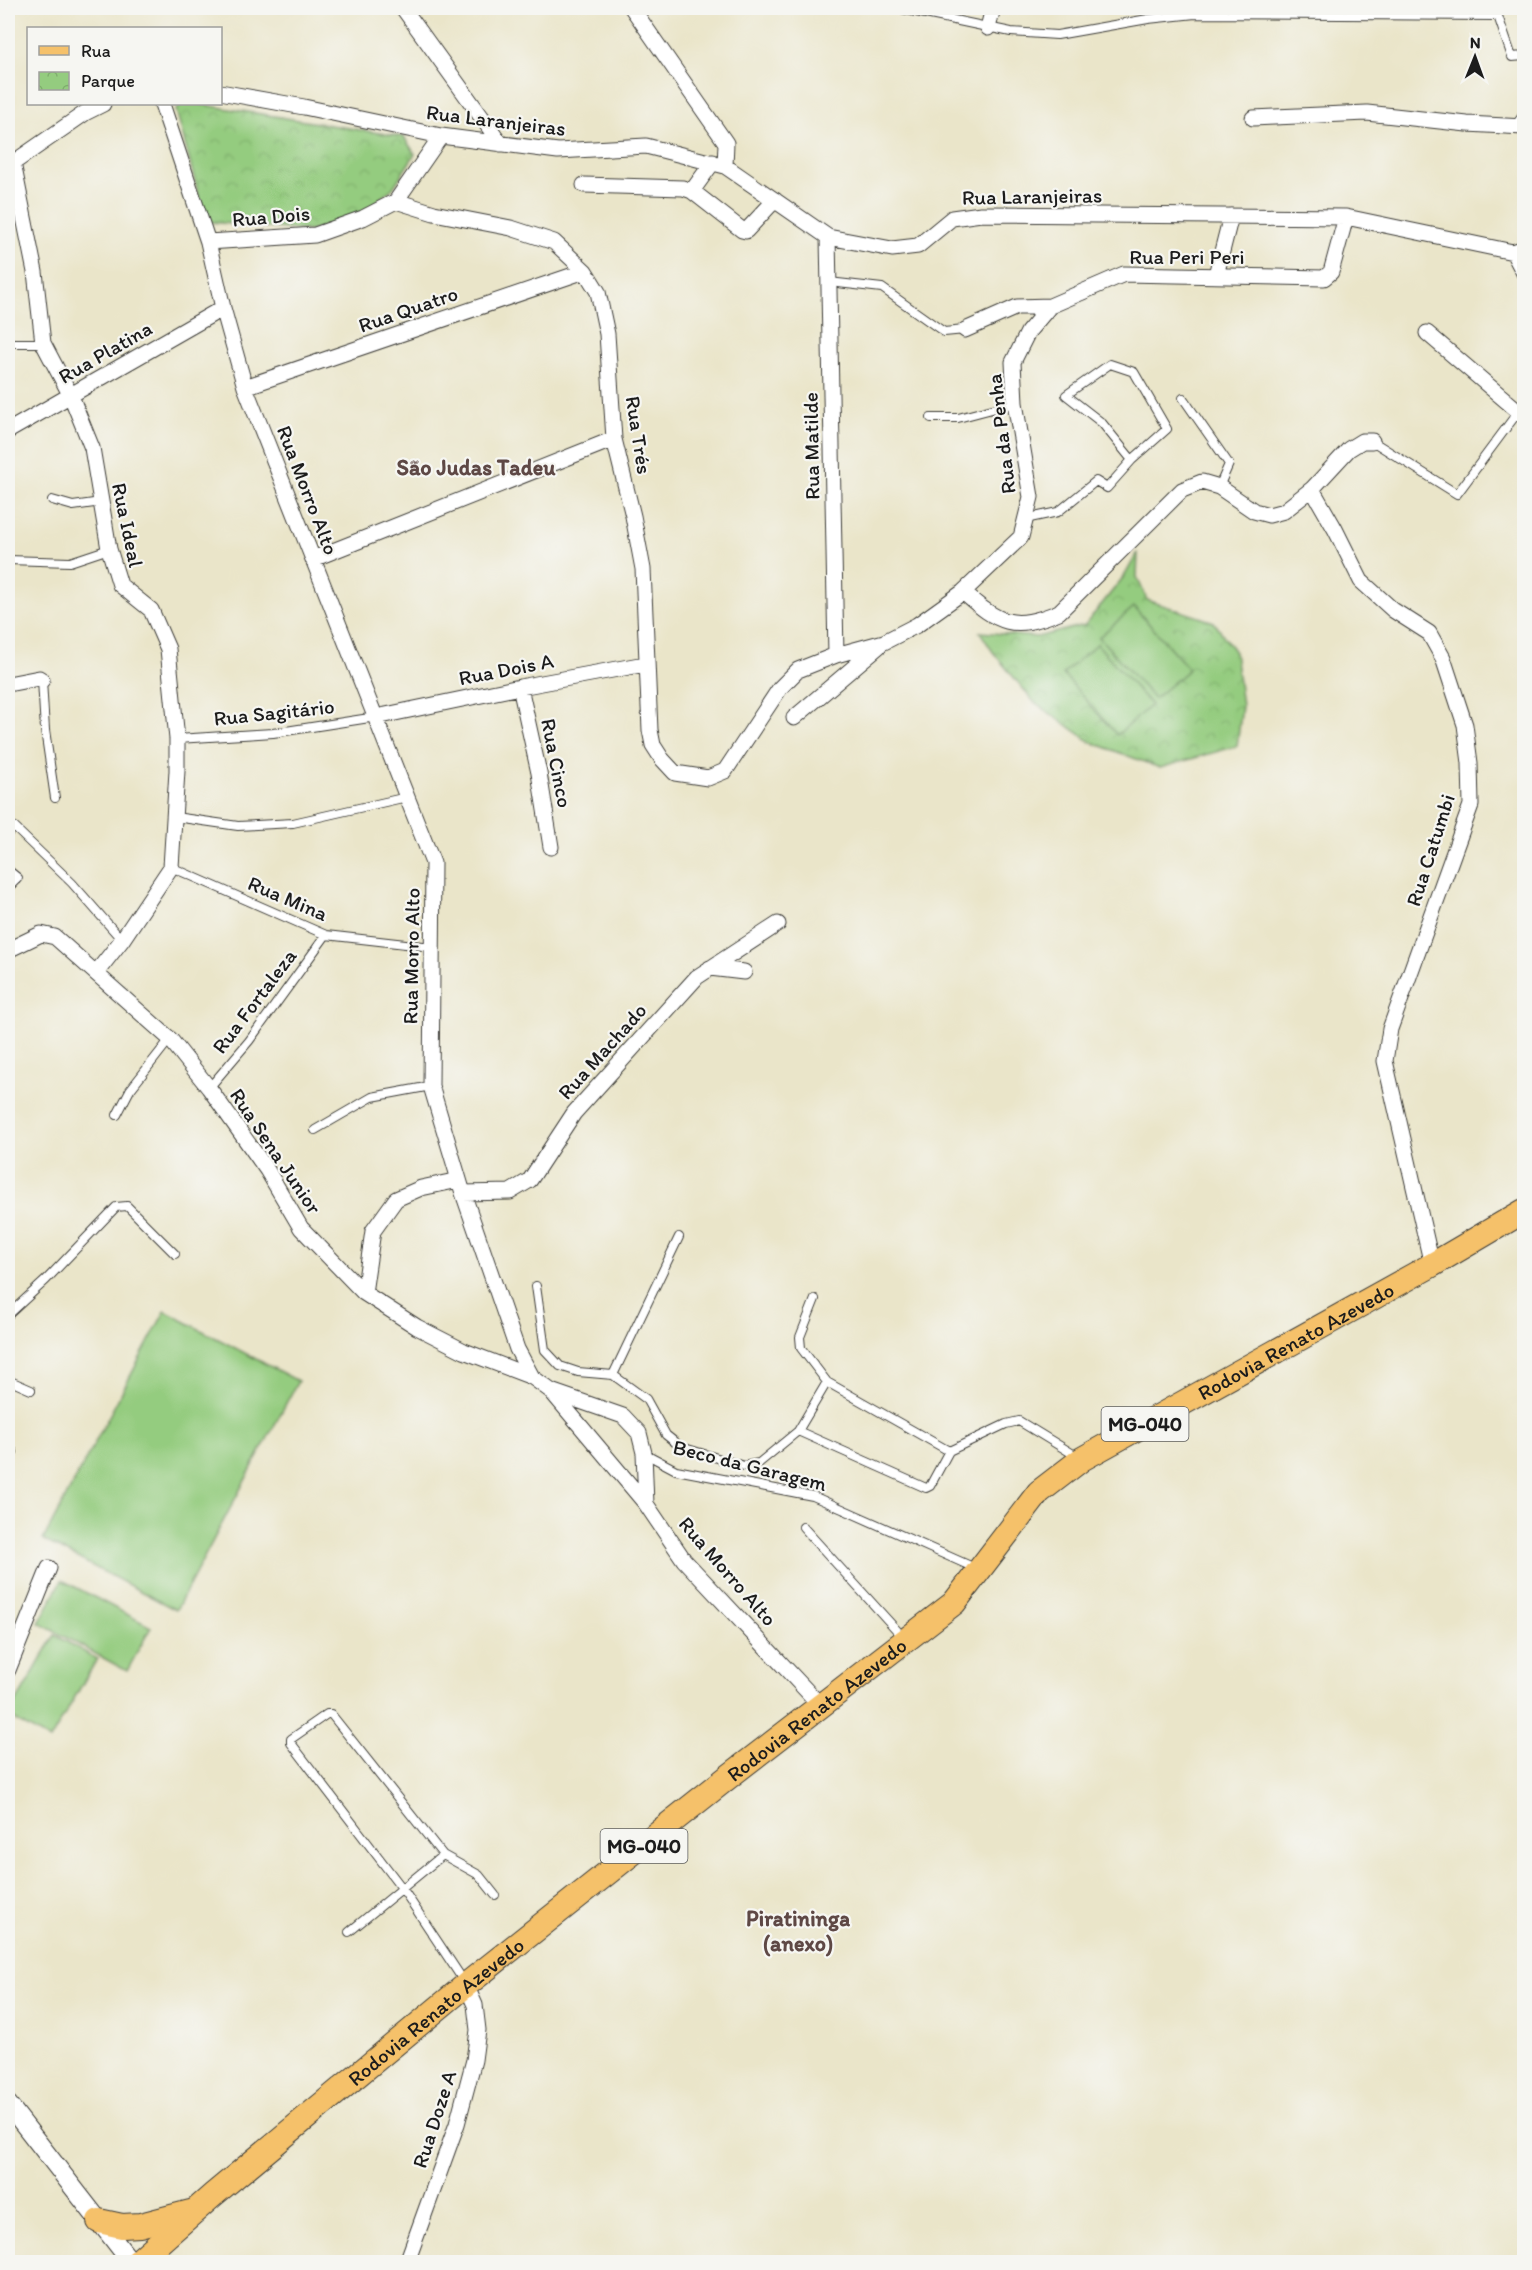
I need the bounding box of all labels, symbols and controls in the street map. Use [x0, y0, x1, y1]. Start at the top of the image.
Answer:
legend [27, 27, 222, 105]
north arrow [1445, 27, 1505, 87]
text: N [1470, 33, 1481, 52]
text: Rua [81, 40, 111, 62]
text: Parque [81, 70, 135, 92]
street label: Rua Laranjeiras [425, 99, 567, 141]
street label: Rua Laranjeiras [962, 182, 1102, 210]
street label: Rua Dois [231, 200, 311, 232]
street label: Rua Peri Peri [1129, 244, 1245, 269]
street label: Rua Quatro [355, 280, 461, 338]
street label: Rua Platina [54, 315, 156, 389]
street label: Rua da Penha [981, 373, 1021, 495]
street label: Rua Matilde [798, 392, 824, 500]
street label: Rua Trés [620, 394, 658, 476]
street label: Rua Morro Alto [272, 422, 344, 558]
district label: São Judas Tadeu [397, 454, 556, 481]
street label: Rua Ideal [107, 480, 149, 570]
street label: Rua Dois A [456, 647, 556, 690]
street label: Rua Sagitário [212, 693, 336, 731]
street label: Rua Cinco [536, 716, 578, 810]
street label: Rua Catumbi [1400, 791, 1460, 909]
street label: Rua Mina [244, 870, 332, 926]
street label: Rua Morro Alto [397, 887, 425, 1025]
street label: Rua Fortaleza [207, 944, 302, 1058]
street label: Rua Machado [552, 998, 652, 1104]
street label: Rua Sena Junior [225, 1083, 328, 1219]
street label: Rodovia Renato Azevedo [1193, 1276, 1398, 1405]
road number: MG-040 [1102, 1407, 1188, 1441]
street label: Beco da Garagem [671, 1434, 830, 1496]
street label: Rua Morro Alto [674, 1511, 782, 1631]
street label: Rodovia Renato Azevedo [721, 1632, 911, 1786]
road number: MG-040 [600, 1829, 688, 1863]
district label: Piratininga (anexo) [746, 1905, 850, 1957]
street label: Rodovia Renato Azevedo [342, 1932, 529, 2091]
street label: Rua Doze A [406, 2066, 462, 2171]

